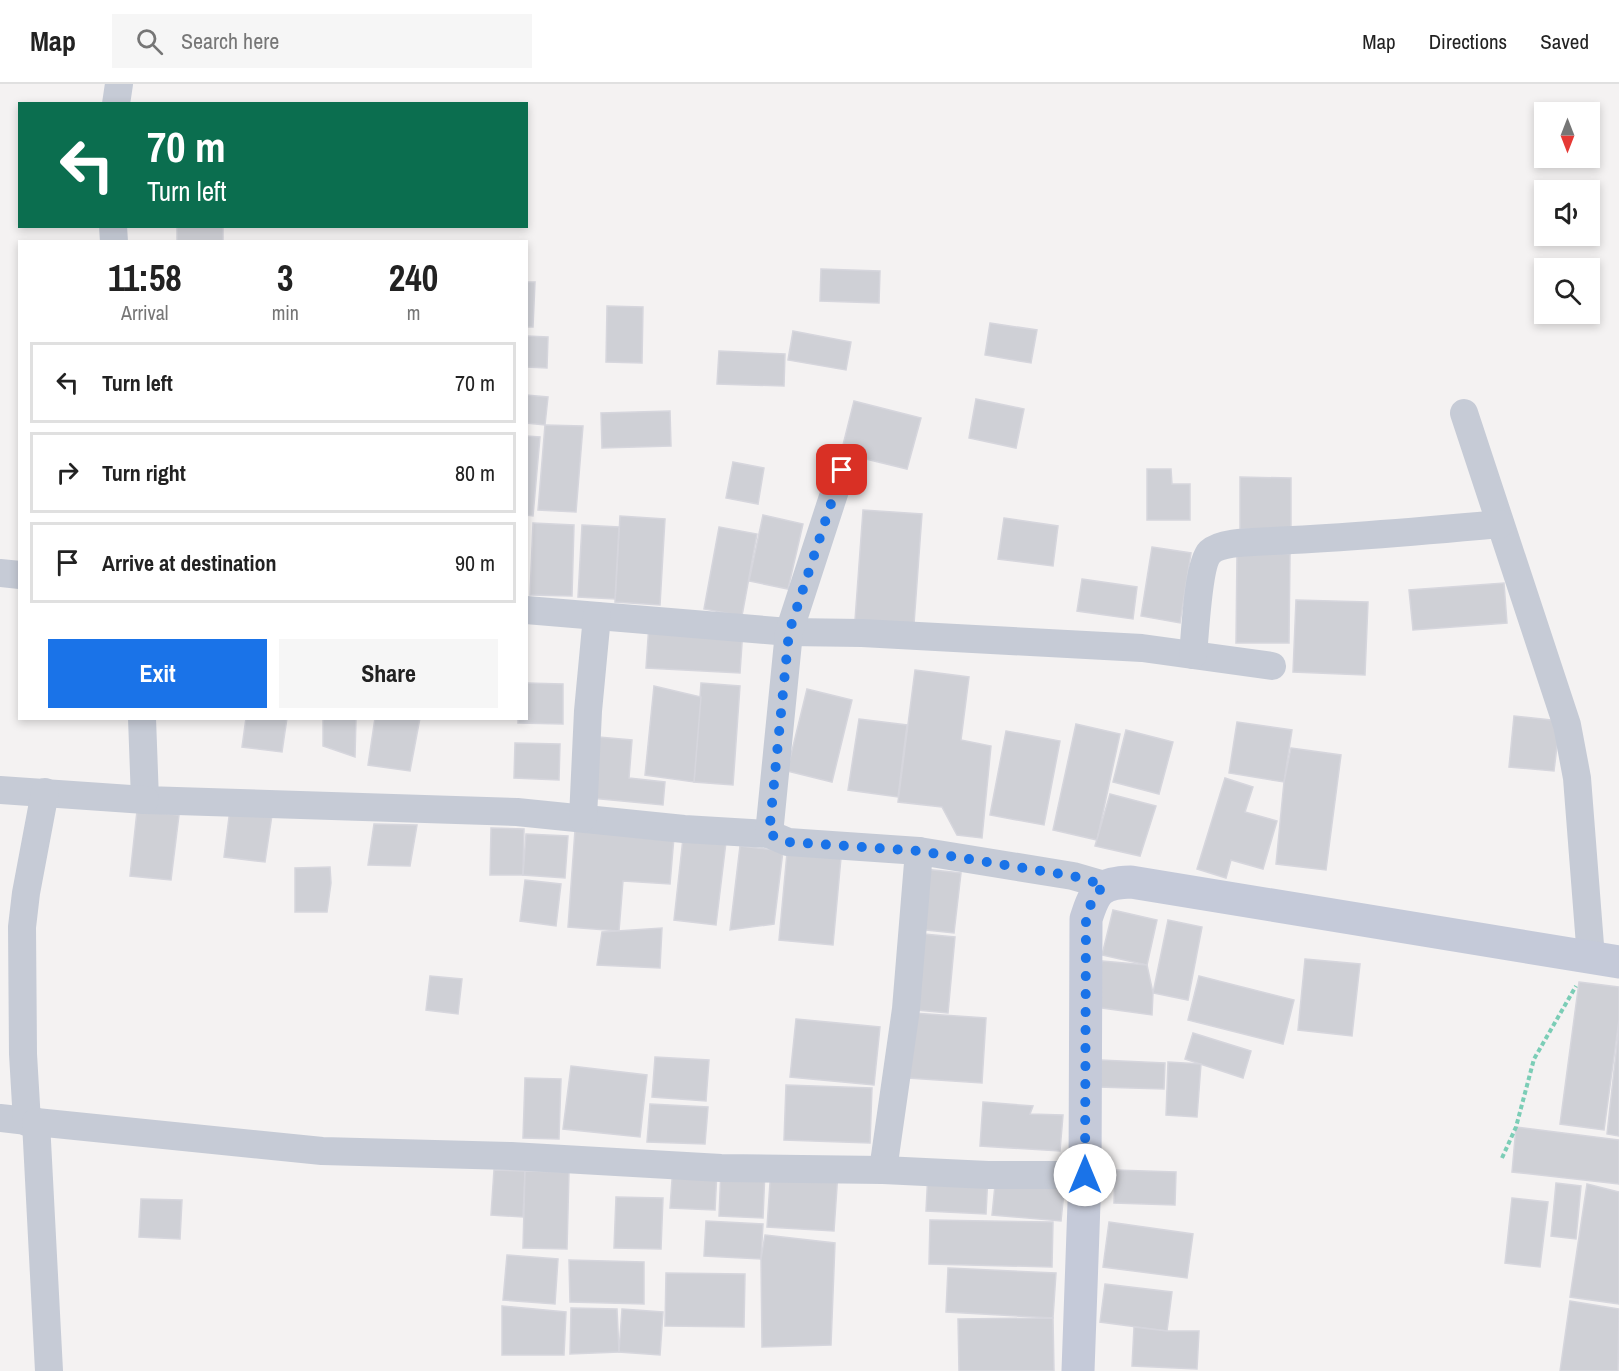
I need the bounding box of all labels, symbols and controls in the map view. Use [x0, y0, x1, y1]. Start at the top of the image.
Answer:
search box [112, 14, 532, 68]
text: Map [30, 22, 76, 60]
icon: search [133, 25, 166, 58]
text: Search here [181, 26, 279, 56]
text: Map [1362, 27, 1396, 56]
text: Directions [1429, 27, 1507, 56]
text: Saved [1540, 27, 1589, 56]
north arrow [1534, 102, 1600, 168]
map controls [1534, 102, 1600, 324]
text: 70 m [147, 119, 226, 175]
icon: left [48, 126, 126, 204]
text: Turn left [147, 173, 226, 209]
button: sound [1534, 180, 1600, 246]
text: 11:58 [108, 254, 182, 302]
text: 3 [277, 254, 294, 302]
text: 240 [389, 254, 438, 302]
button: search [1534, 258, 1600, 324]
text: Arrival [121, 299, 169, 326]
text: min [272, 299, 299, 326]
text: m [407, 299, 420, 326]
icon: left [51, 366, 84, 399]
text: Turn left [102, 368, 173, 398]
text: 70 m [455, 368, 495, 398]
pin [816, 444, 867, 495]
icon: arrive [825, 453, 858, 486]
icon: right [51, 456, 84, 489]
text: Turn right [102, 458, 186, 488]
text: 80 m [455, 458, 495, 488]
icon: arrive [51, 546, 84, 579]
text: Arrive at destination [102, 548, 276, 578]
text: 90 m [455, 548, 495, 578]
button: Exit [48, 639, 267, 708]
button: Share [279, 639, 498, 708]
position arrow [1053, 1143, 1117, 1207]

